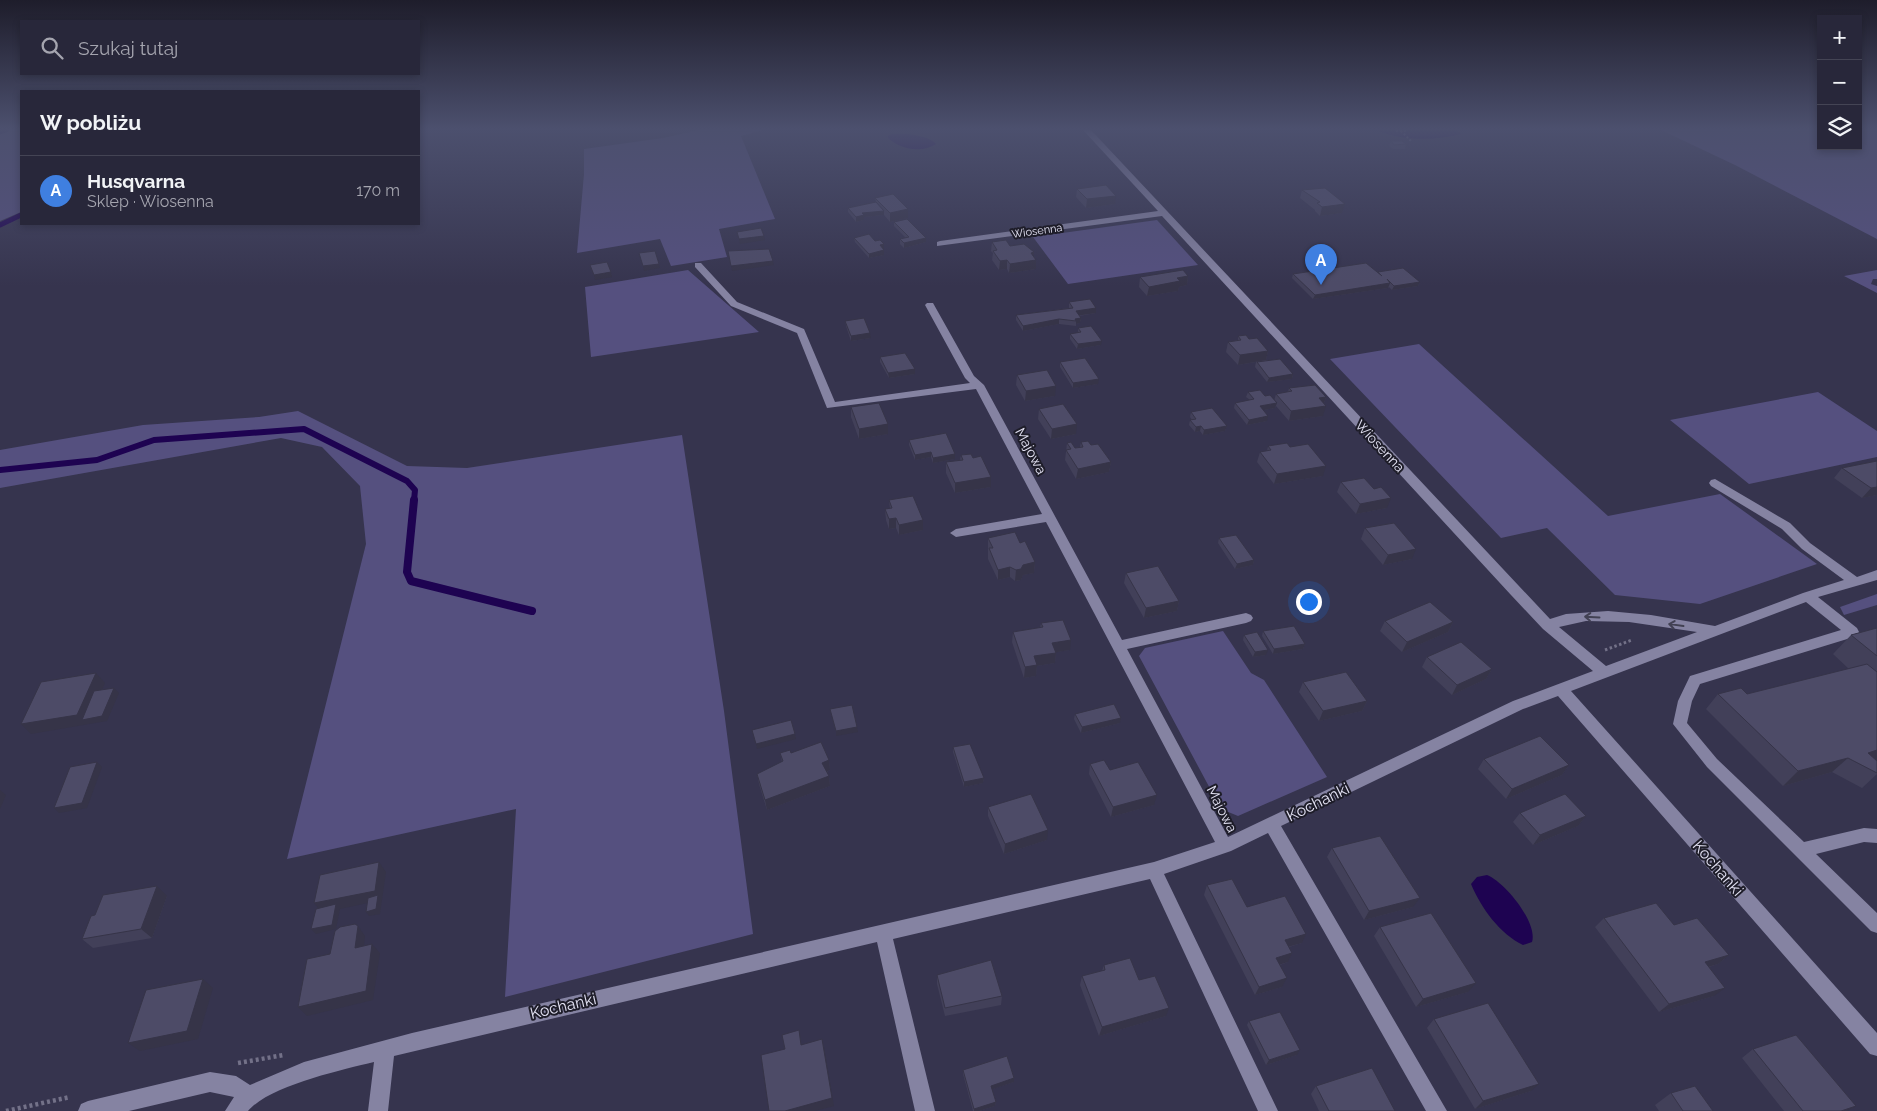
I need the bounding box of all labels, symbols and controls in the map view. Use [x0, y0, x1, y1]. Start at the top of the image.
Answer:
map controls [1817, 15, 1862, 150]
button: + [1817, 15, 1862, 60]
search box [20, 20, 420, 75]
icon: search [38, 34, 66, 62]
text: Szukaj tutaj [78, 37, 178, 59]
button: − [1817, 60, 1862, 105]
button: layers [1817, 105, 1862, 150]
text: W pobliżu [40, 110, 141, 135]
text: Husqvarna [87, 170, 185, 192]
text: A [51, 181, 61, 200]
text: 170 m [356, 181, 400, 200]
text: Sklep · Wiosenna [87, 192, 214, 211]
street label: Wiosenna [1011, 221, 1063, 241]
pin: A [1305, 244, 1337, 285]
street label: Wiosenna [1352, 417, 1408, 475]
street label: Majowa [1012, 425, 1050, 477]
your location [1296, 589, 1322, 615]
one-way arrow [1584, 612, 1600, 621]
one-way arrow [1669, 619, 1685, 629]
street label: Kochanki [1284, 779, 1352, 825]
street label: Majowa [1204, 783, 1240, 835]
street label: Kochanki [1689, 836, 1747, 900]
street label: Kochanki [528, 989, 598, 1023]

